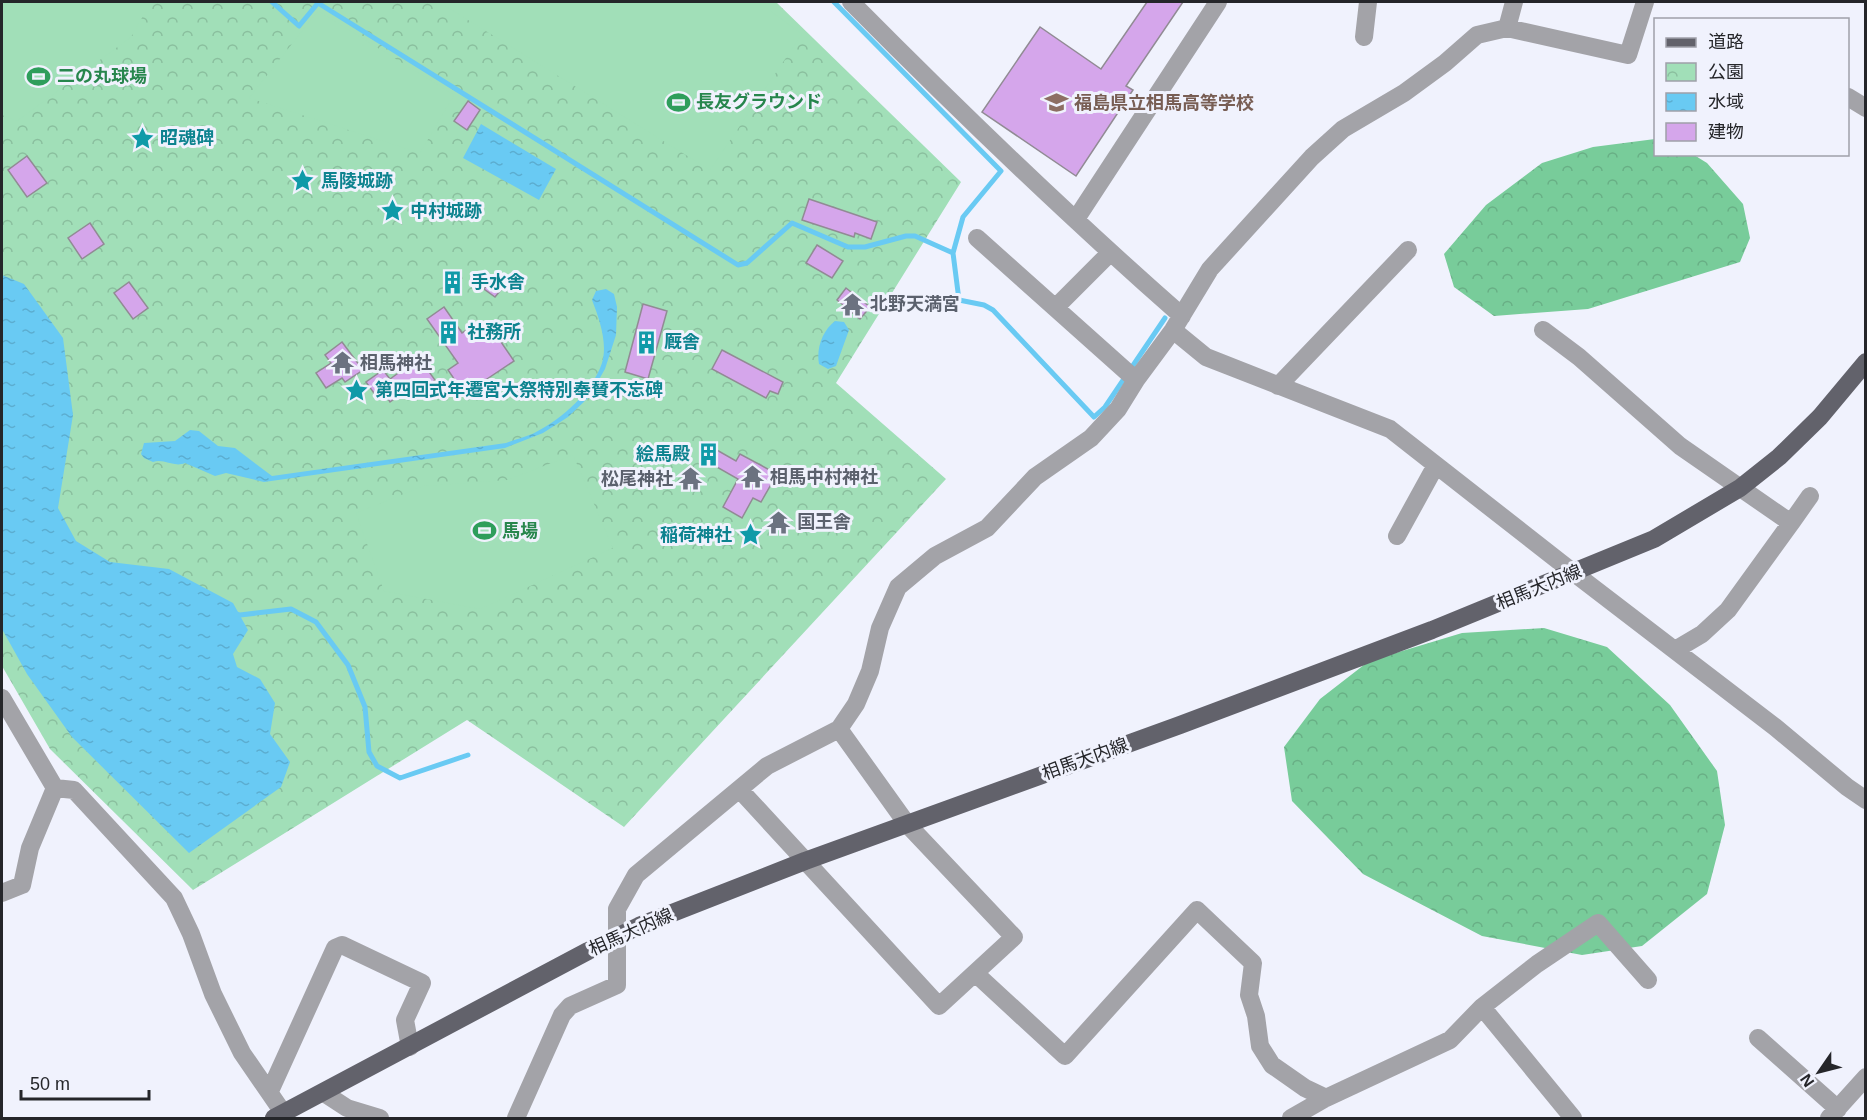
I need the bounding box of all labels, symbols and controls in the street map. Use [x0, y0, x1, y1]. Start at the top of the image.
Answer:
legend [1654, 18, 1849, 156]
text: 道路 [1708, 32, 1744, 52]
text: 公園 [1708, 62, 1744, 82]
sports icon: 二の丸球場 [26, 63, 52, 89]
place label: 二の丸球場 [57, 66, 147, 86]
sports icon: 長友グラウンド [665, 89, 691, 115]
school or university icon: 福島県立相馬高等学校 [1043, 90, 1069, 116]
place label: 長友グラウンド [696, 92, 822, 112]
text: 水域 [1708, 92, 1744, 112]
place label: 福島県立相馬高等学校 [1074, 93, 1254, 113]
text: 建物 [1708, 122, 1744, 142]
place icon: 昭魂碑 [129, 125, 155, 151]
place label: 昭魂碑 [160, 128, 214, 148]
place icon: 馬陵城跡 [290, 168, 316, 194]
place label: 馬陵城跡 [321, 171, 393, 191]
place icon: 中村城跡 [379, 198, 405, 224]
place label: 中村城跡 [410, 201, 482, 221]
building icon: 手水舎 [440, 269, 466, 295]
place label: 手水舎 [471, 272, 525, 292]
temple icon: 北野天満宮 [839, 291, 865, 317]
place label: 北野天満宮 [870, 294, 960, 314]
building icon: 社務所 [436, 319, 462, 345]
place label: 社務所 [467, 322, 521, 342]
building icon: 厩舎 [633, 329, 659, 355]
place label: 厩舎 [664, 332, 700, 352]
temple icon: 相馬神社 [329, 350, 355, 376]
place label: 相馬神社 [360, 353, 432, 373]
place icon: 第四回式年遷宮大祭特別奉賛不忘碑 [344, 377, 370, 403]
place label: 第四回式年遷宮大祭特別奉賛不忘碑 [375, 380, 663, 400]
building icon: 絵馬殿 [695, 441, 721, 467]
place label: 絵馬殿 [636, 444, 690, 464]
temple icon: 相馬中村神社 [739, 464, 765, 490]
temple icon: 松尾神社 [678, 466, 704, 492]
place label: 相馬中村神社 [770, 467, 878, 487]
place label: 松尾神社 [601, 469, 673, 489]
temple icon: 国王舎 [766, 509, 792, 535]
place label: 国王舎 [797, 512, 851, 532]
sports icon: 馬場 [471, 518, 497, 544]
place label: 馬場 [502, 521, 538, 541]
place icon: 稲荷神社 [737, 522, 763, 548]
place label: 稲荷神社 [660, 525, 732, 545]
street label: 相馬大内線 [1494, 561, 1584, 613]
street label: 相馬大内線 [1039, 734, 1131, 784]
street label: 相馬大内線 [586, 905, 676, 959]
north arrow [1789, 1042, 1849, 1102]
scale bar [21, 1063, 148, 1101]
text: N [1797, 1071, 1817, 1090]
text: 50 m [30, 1074, 70, 1094]

